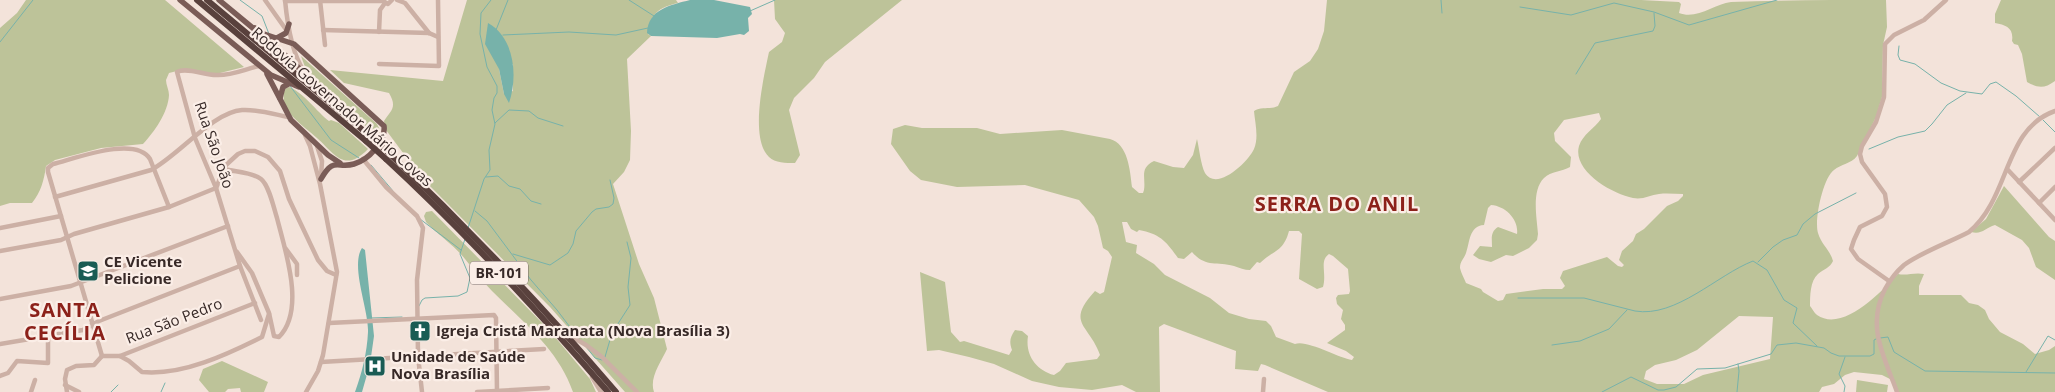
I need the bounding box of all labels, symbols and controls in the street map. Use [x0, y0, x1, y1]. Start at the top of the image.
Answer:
street label: Rodovia Governador Mário Covas [248, 22, 437, 191]
street label: Rua São João [191, 99, 239, 191]
district label: SERRA DO ANIL [1255, 190, 1419, 217]
place label: CE Vicente Pelicione [104, 251, 182, 288]
school or university icon: CE Vicente Pelicione [76, 259, 100, 283]
road number: BR-101 [470, 262, 528, 284]
street label: Rua São Pedro [122, 292, 225, 348]
district label: SANTA CECÍLIA [24, 296, 106, 346]
church icon: Igreja Cristã Maranata (Nova Brasília 3) [408, 319, 432, 343]
place label: Igreja Cristã Maranata (Nova Brasília 3) [436, 320, 730, 340]
place label: Unidade de Saúde Nova Brasília [391, 346, 526, 383]
hospital icon: Unidade de Saúde Nova Brasília [363, 354, 387, 378]

